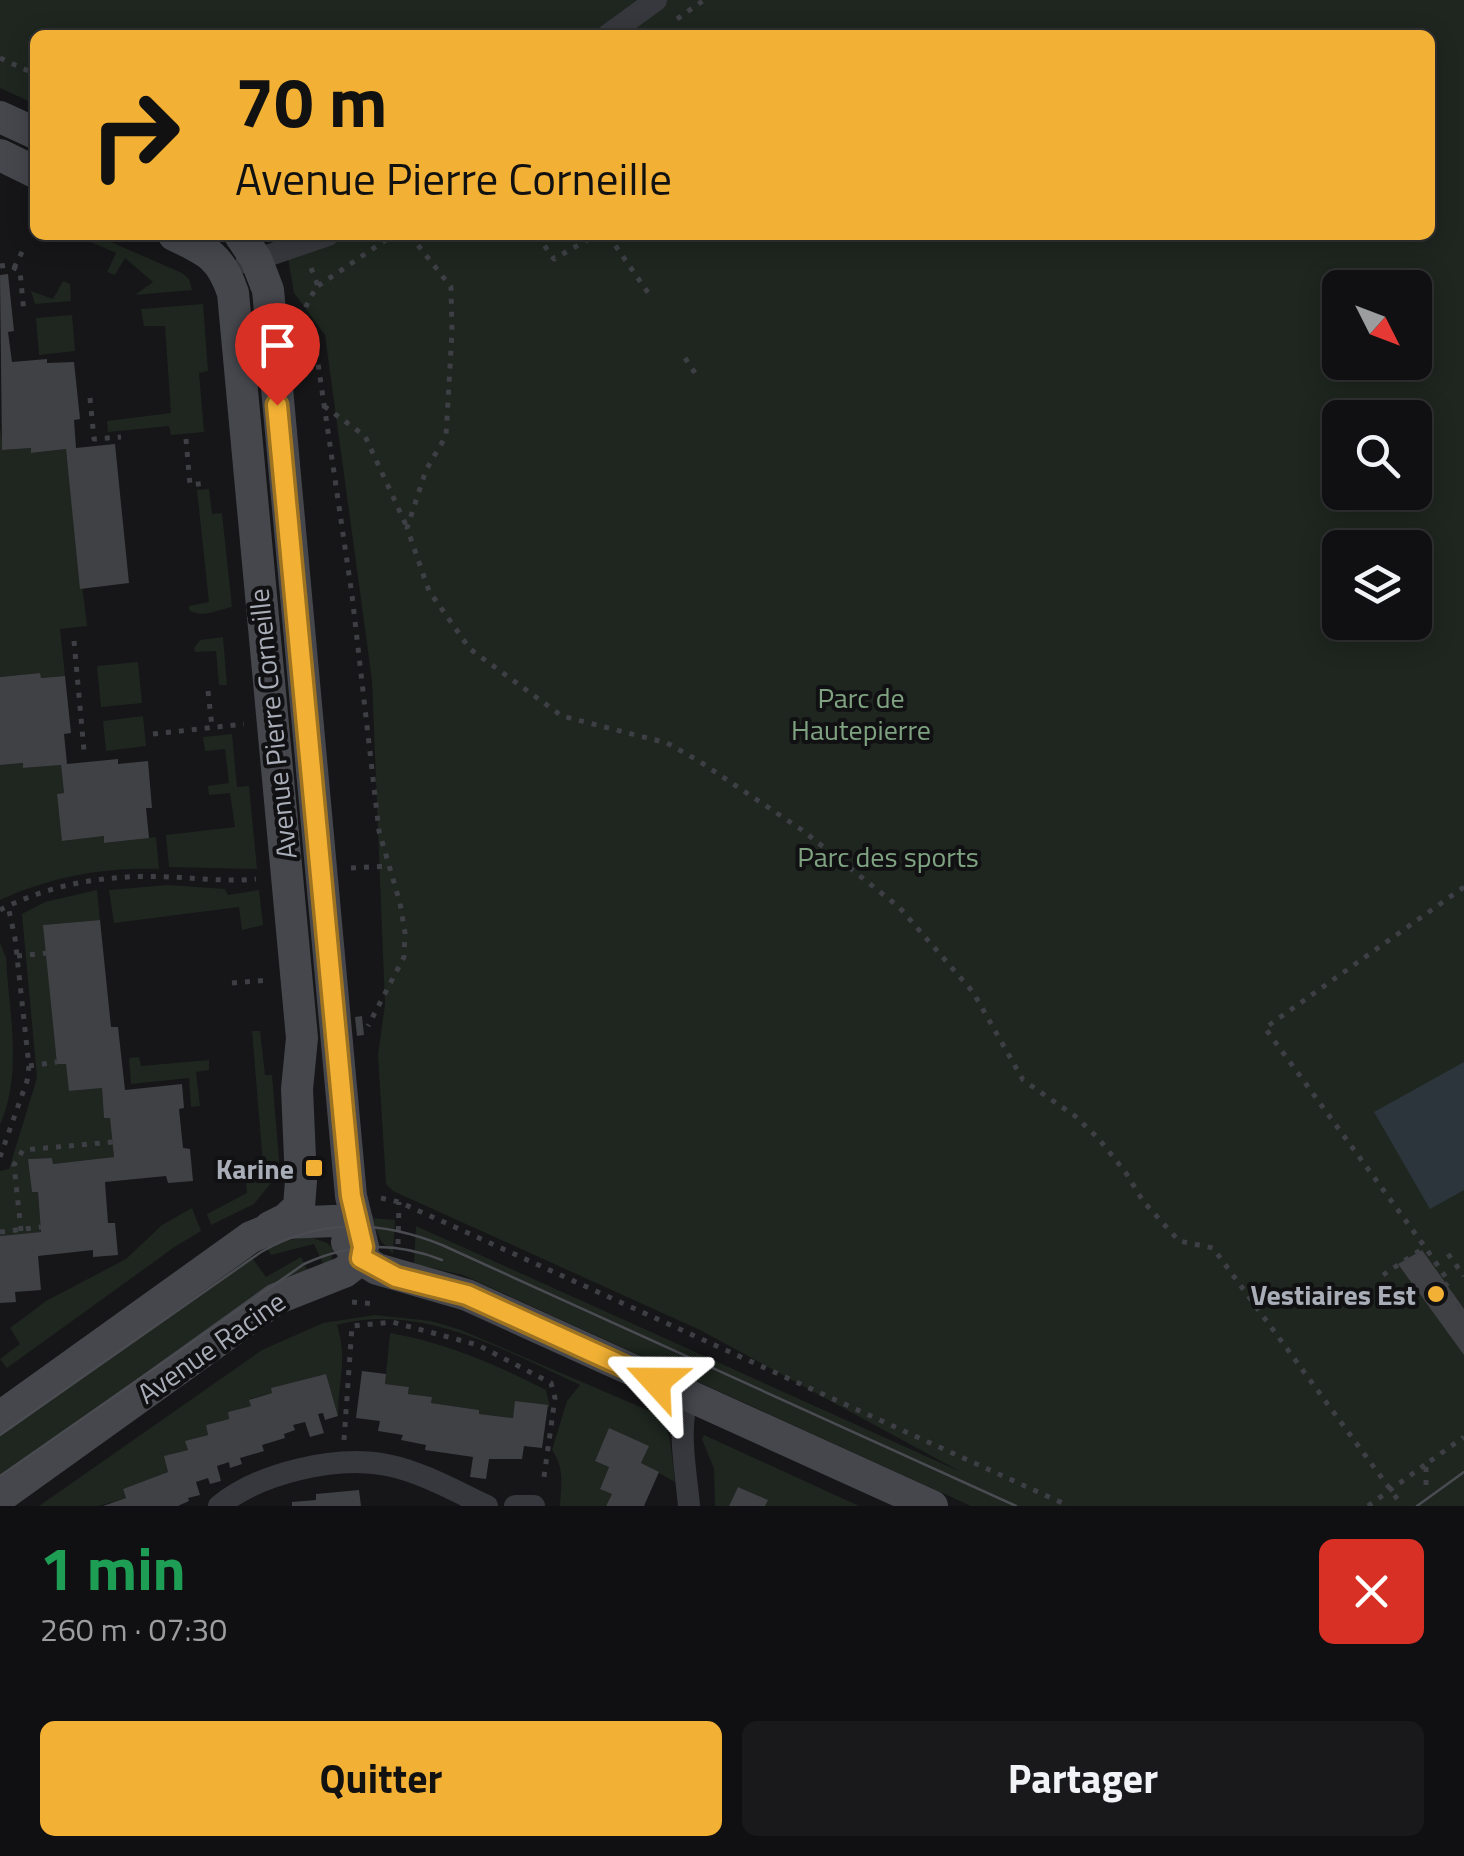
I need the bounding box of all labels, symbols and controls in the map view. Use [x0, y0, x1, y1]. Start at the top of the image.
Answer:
text: 70 m [235, 48, 388, 154]
icon: right [70, 70, 200, 200]
text: Avenue Pierre Corneille [235, 144, 672, 212]
north arrow [1322, 270, 1432, 380]
map controls [1322, 270, 1432, 640]
pin [235, 303, 320, 406]
icon: arrive [250, 318, 305, 373]
button: search [1322, 400, 1432, 510]
button: layers [1322, 530, 1432, 640]
street label: Avenue Pierre Corneille [236, 587, 308, 861]
park label: Parc de Hautepierre [791, 676, 931, 751]
park label: Parc des sports [797, 835, 979, 878]
place label: Karine [216, 1147, 294, 1190]
marker: Karine [303, 1157, 325, 1179]
place label: Vestiaires Est [1250, 1273, 1416, 1316]
street label: Avenue Racine [128, 1280, 294, 1414]
marker: Vestiaires Est [1425, 1283, 1447, 1305]
position arrow [604, 1329, 708, 1433]
text: 1 min [40, 1522, 186, 1613]
button: close [1319, 1539, 1424, 1644]
text: 260 m · 07:30 [40, 1605, 227, 1653]
button: Quitter [40, 1721, 722, 1836]
button: Partager [742, 1721, 1424, 1836]

